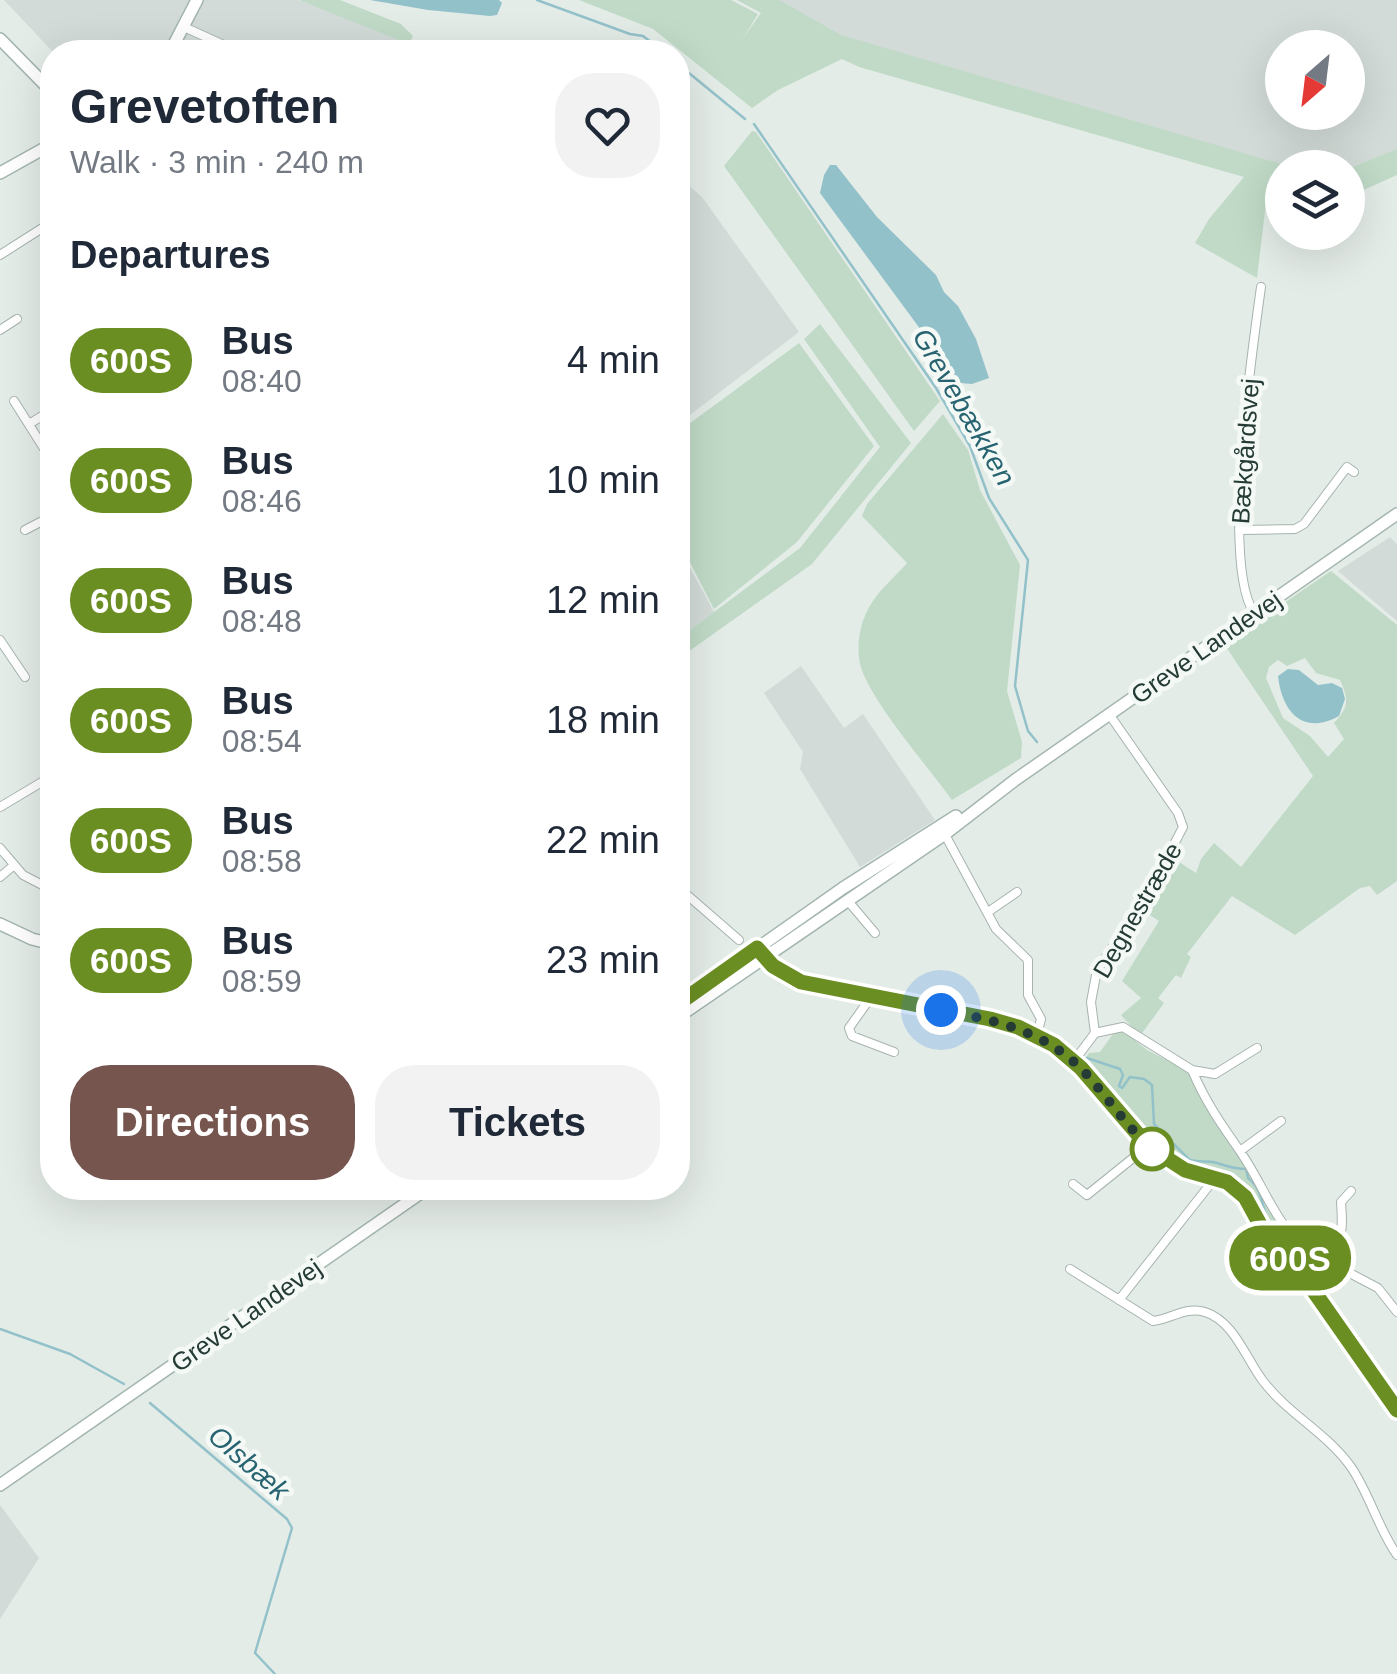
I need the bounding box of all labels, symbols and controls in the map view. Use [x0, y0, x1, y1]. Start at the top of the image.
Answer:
north arrow [1265, 30, 1365, 130]
map controls [1265, 30, 1365, 250]
button: heart [555, 73, 660, 178]
text: Grevetoften [70, 80, 339, 133]
text: Walk · 3 min · 240 m [70, 144, 364, 180]
button: layers [1265, 150, 1365, 250]
text: Departures [70, 234, 271, 276]
text: Bus [222, 320, 294, 362]
water label: Grevebækken [907, 323, 1021, 491]
text: 4 min [567, 339, 660, 381]
text: 600S [90, 341, 172, 380]
text: 08:40 [222, 363, 302, 399]
street label: Bækgårdsvej [1226, 377, 1264, 525]
text: Bus [222, 440, 294, 482]
text: 10 min [546, 459, 660, 501]
text: 600S [90, 461, 172, 500]
text: 08:46 [222, 483, 302, 519]
text: Bus [222, 560, 294, 602]
text: 12 min [546, 579, 660, 621]
text: 600S [90, 581, 172, 620]
street label: Greve Landevej [1126, 585, 1286, 709]
text: 08:48 [222, 603, 302, 639]
text: Bus [222, 680, 294, 722]
text: 18 min [546, 699, 660, 741]
text: 600S [90, 701, 172, 740]
text: 08:54 [222, 723, 302, 759]
text: Bus [222, 800, 294, 842]
text: 22 min [546, 819, 660, 861]
text: 600S [90, 821, 172, 860]
street label: Degnestræde [1087, 837, 1187, 983]
text: 08:58 [222, 843, 302, 879]
text: Bus [222, 920, 294, 962]
text: 23 min [546, 939, 660, 981]
text: 600S [90, 941, 172, 980]
text: 08:59 [222, 963, 302, 999]
your location [916, 985, 966, 1035]
button: Directions [70, 1065, 355, 1180]
button: Tickets [375, 1065, 660, 1180]
unlabelled marker [1131, 1128, 1173, 1170]
line badge: 600S [1220, 1226, 1360, 1290]
text: 600S [1249, 1239, 1331, 1278]
street label: Greve Landevej [166, 1253, 326, 1377]
water label: Olsbæk [202, 1420, 297, 1508]

